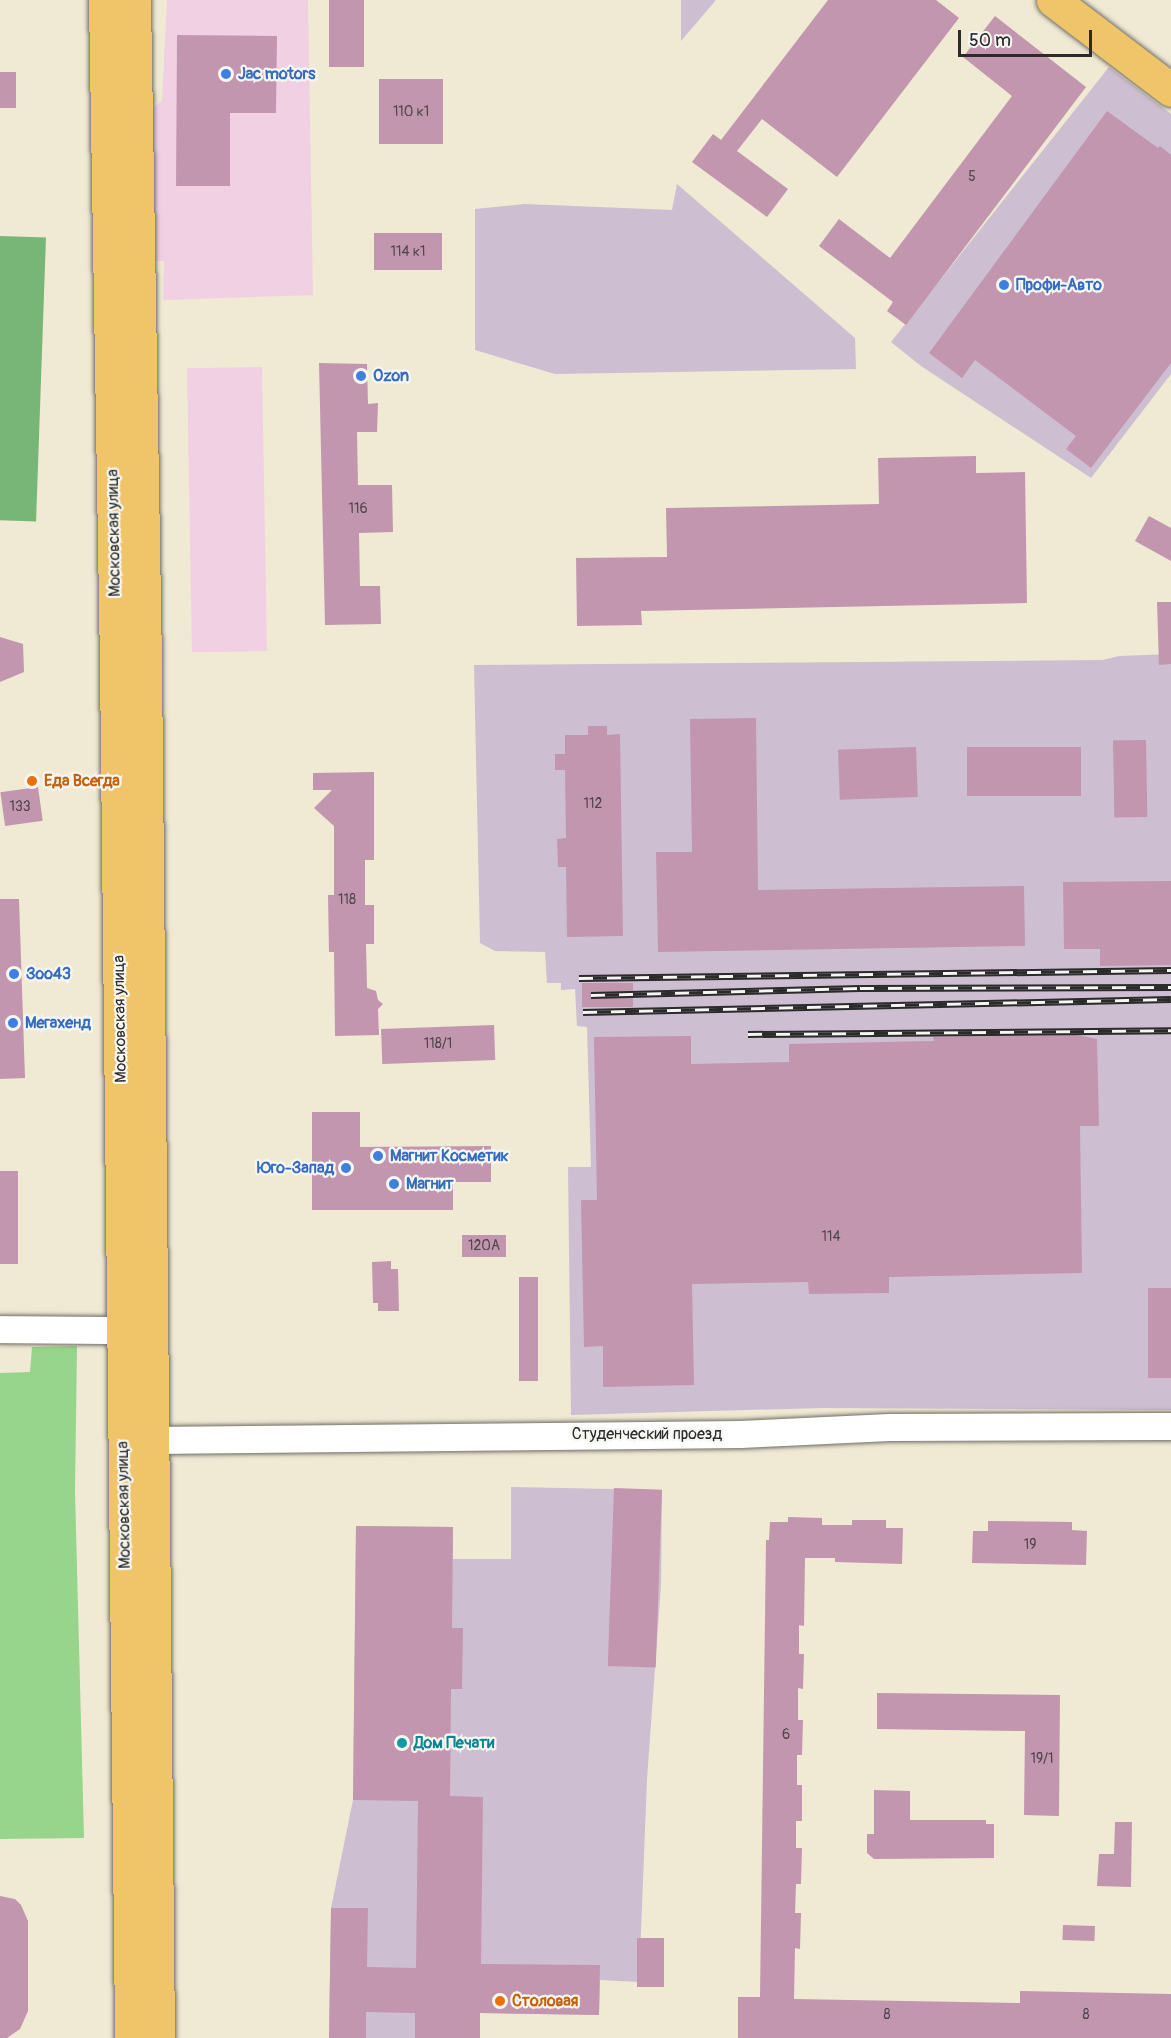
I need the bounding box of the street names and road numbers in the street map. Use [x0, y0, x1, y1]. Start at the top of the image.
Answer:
street label: Московская улица [103, 469, 125, 597]
street label: Московская улица [109, 955, 131, 1083]
street label: Студенческий проезд [572, 1424, 722, 1444]
street label: Московская улица [113, 1441, 135, 1569]

